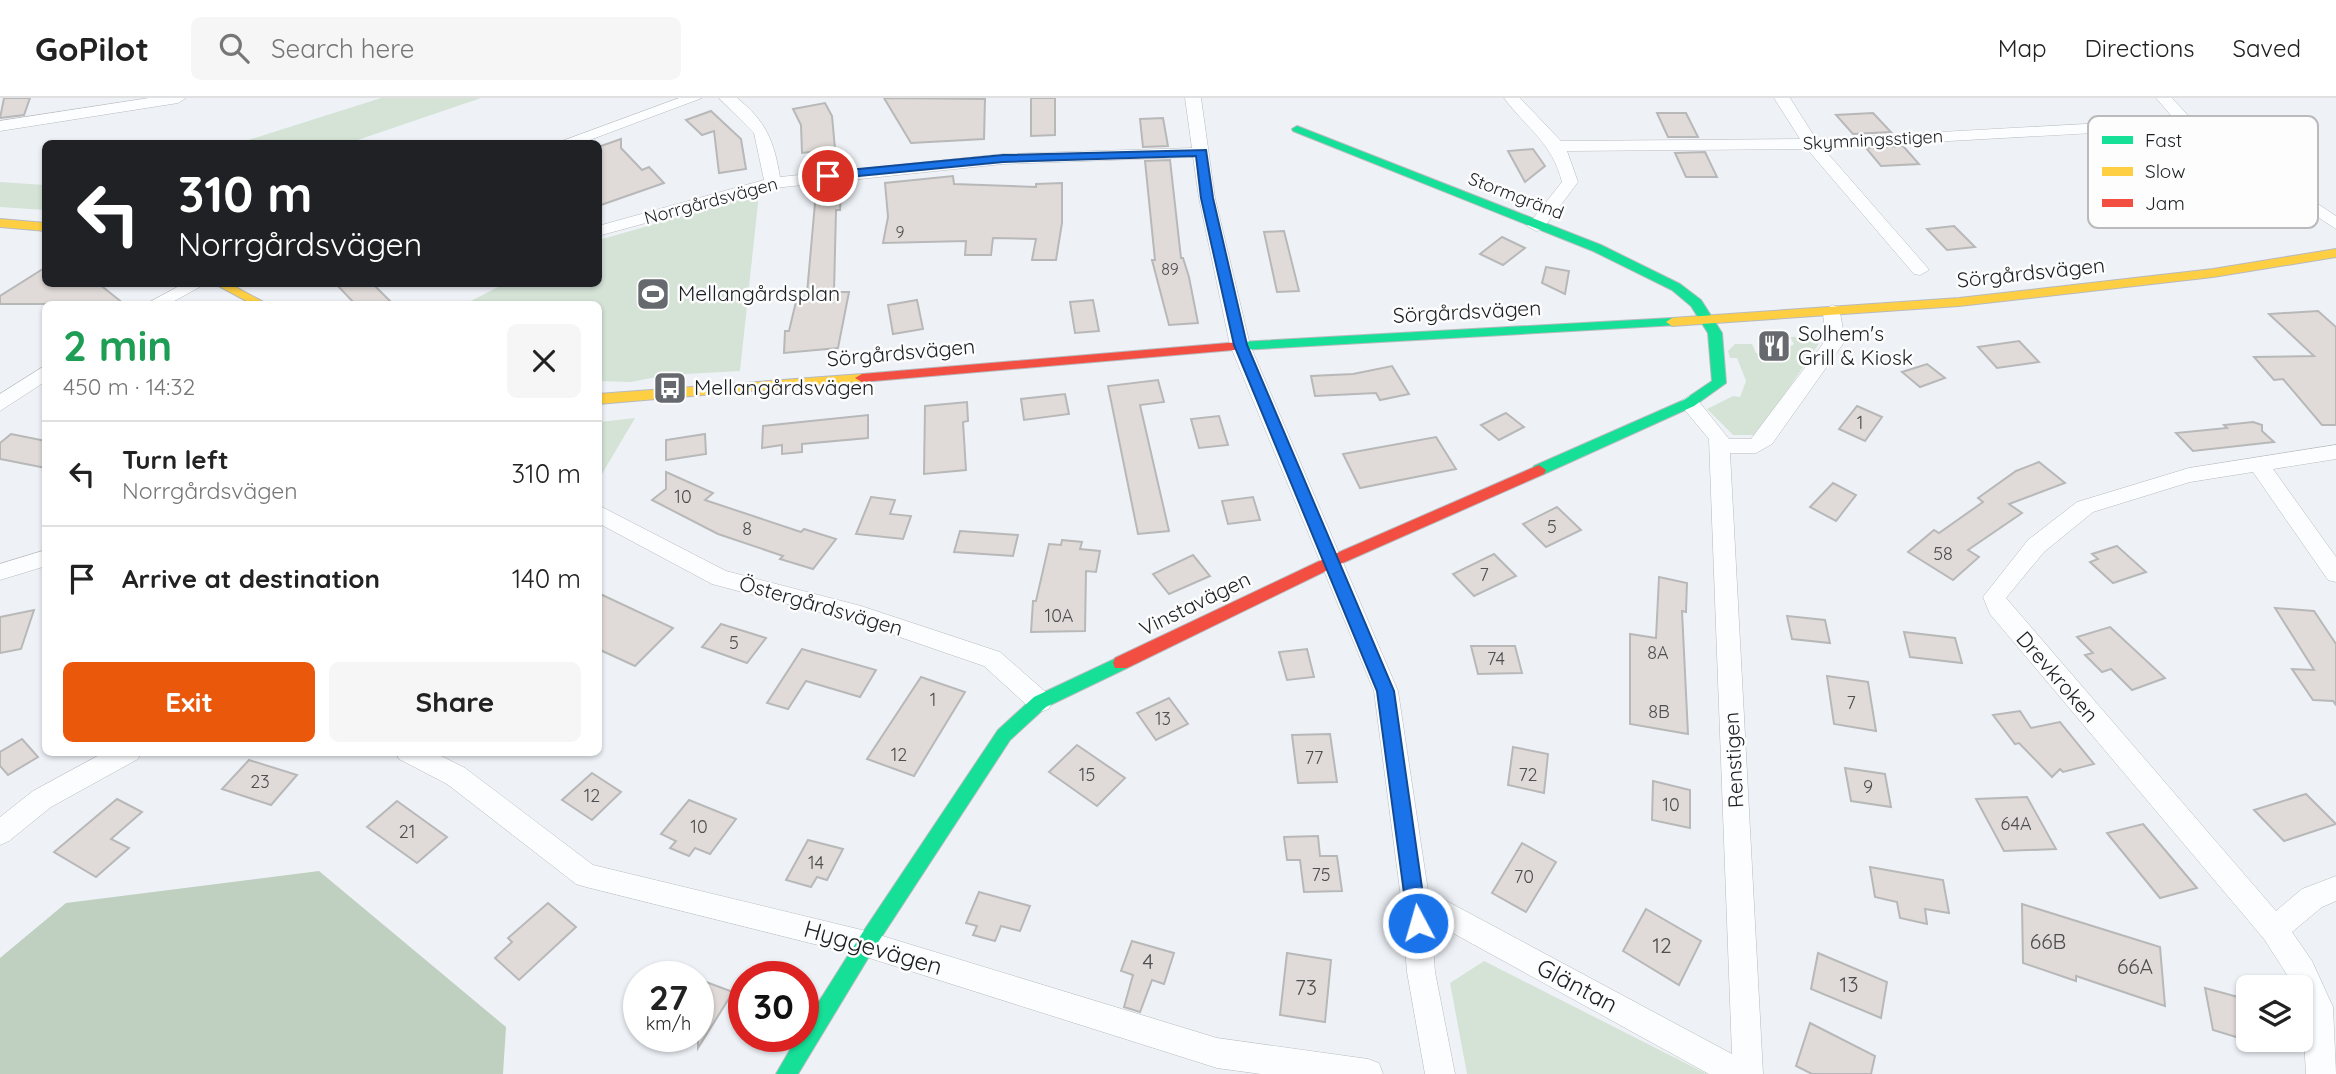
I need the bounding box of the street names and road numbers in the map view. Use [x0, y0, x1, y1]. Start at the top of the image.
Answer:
street label: Skymningsstigen [1802, 124, 1944, 155]
street label: Stormgränd [1465, 167, 1567, 224]
street label: Norrgårdsvägen [642, 172, 780, 229]
street label: Sörgårdsvägen [1956, 251, 2106, 293]
street label: Sörgårdsvägen [1392, 294, 1542, 328]
street label: Sörgårdsvägen [826, 333, 976, 371]
street label: Vinstavägen [1135, 565, 1254, 641]
street label: Östergårdsvägen [736, 569, 906, 641]
street label: Drevkroken [2011, 626, 2104, 727]
street label: Renstigen [1718, 711, 1748, 809]
street label: Hyggevägen [801, 913, 946, 981]
street label: Gläntan [1532, 951, 1623, 1019]

